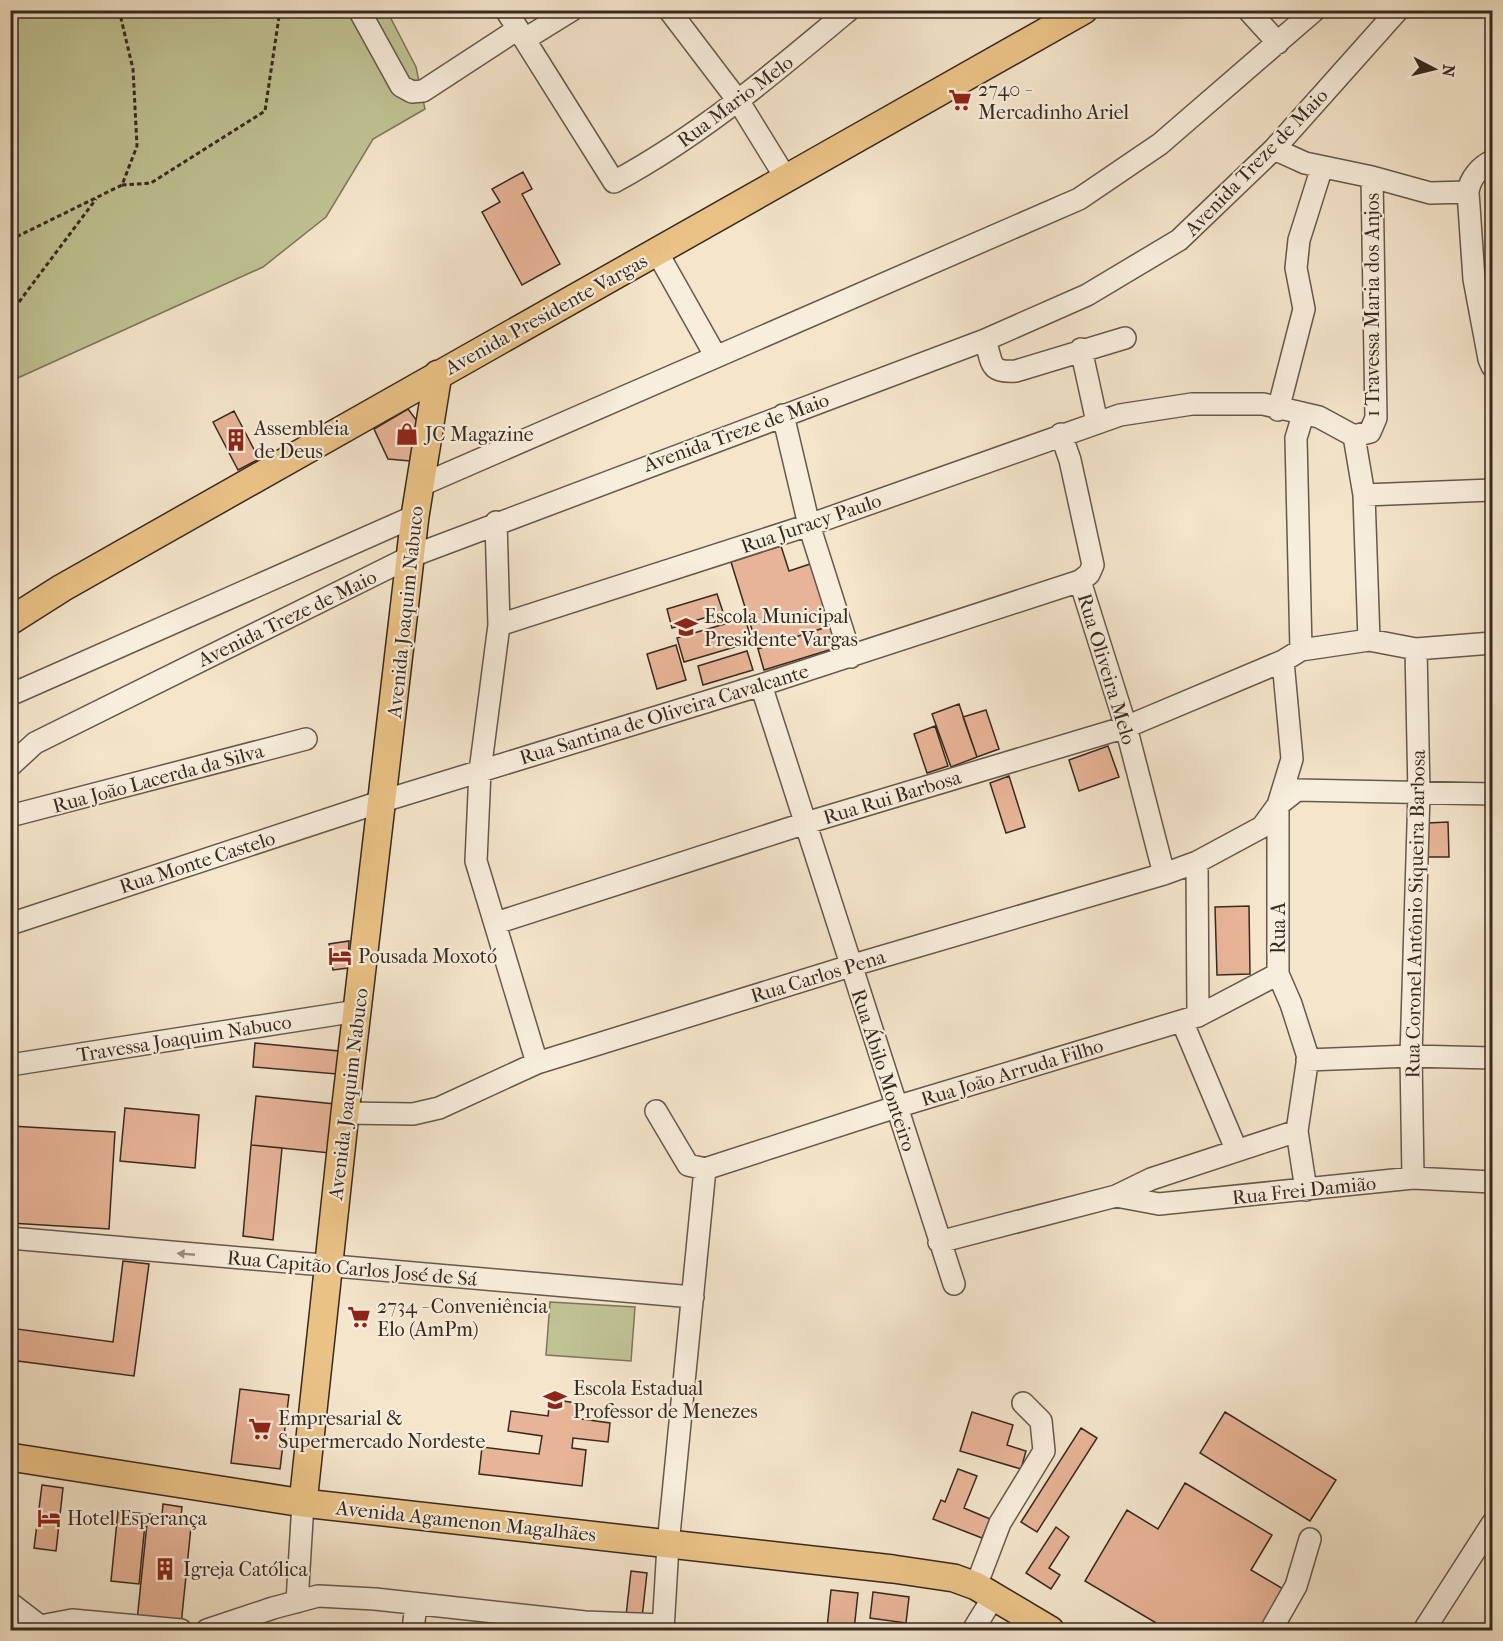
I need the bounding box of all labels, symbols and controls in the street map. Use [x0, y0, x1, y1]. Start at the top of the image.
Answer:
north arrow [1404, 39, 1464, 99]
street label: Rua Mario Melo [673, 50, 798, 152]
text: N [1438, 64, 1459, 79]
place label: 2740 - Mercadinho Ariel [978, 78, 1129, 124]
street label: Avenida Treze de Maio [1179, 84, 1333, 241]
supermarket icon: 2740 - Mercadinho Ariel [947, 87, 973, 113]
street label: 1 Travessa Maria dos Anjos [1361, 193, 1384, 417]
street label: Avenida Presidente Vargas [440, 249, 651, 380]
street label: Avenida Treze de Maio [639, 388, 832, 477]
place label: Assembleia de Deus [253, 417, 350, 463]
shop icon: JC Magazine [394, 421, 420, 447]
place label: JC Magazine [423, 423, 534, 446]
building icon: Assembleia de Deus [223, 427, 249, 453]
street label: Rua Juracy Paulo [738, 489, 884, 558]
street label: Avenida Joaquim Nabuco [383, 505, 428, 720]
street label: Avenida Treze de Maio [193, 565, 380, 672]
street label: Rua Oliveira Melo [1073, 591, 1140, 748]
place label: Escola Municipal Presidente Vargas [704, 605, 858, 651]
school or university icon: Escola Municipal Presidente Vargas [673, 614, 699, 640]
street label: Rua Santina de Oliveira Cavalcante [517, 659, 812, 770]
street label: Rua João Lacerda da Silva [50, 739, 267, 818]
street label: Rua Coronel Antônio Siqueira Barbosa [1401, 749, 1430, 1079]
street label: Rua Rui Barbosa [821, 765, 964, 829]
street label: Rua Monte Castelo [116, 826, 278, 899]
street label: Rua A [1267, 901, 1290, 954]
hotel icon: Pousada Moxotó [327, 943, 353, 969]
place label: Pousada Moxotó [358, 945, 497, 968]
street label: Rua Carlos Pena [748, 945, 889, 1008]
street label: Rua Ábilo Monteiro [846, 986, 922, 1154]
street label: Avenida Joaquim Nabuco [324, 987, 373, 1202]
street label: Travessa Joaquim Nabuco [75, 1010, 293, 1067]
street label: Rua João Arruda Filho [918, 1034, 1106, 1111]
street label: Rua Frei Damião [1231, 1171, 1377, 1209]
street label: Rua Capitão Carlos José de Sá [226, 1246, 479, 1291]
one-way arrow [177, 1249, 196, 1259]
place label: 2734 - Conveniência Elo (AmPm) [377, 1295, 548, 1341]
supermarket icon: 2734 - Conveniência Elo (AmPm) [346, 1304, 372, 1330]
place label: Escola Estadual Professor de Menezes [573, 1377, 758, 1423]
school or university icon: Escola Estadual Professor de Menezes [542, 1387, 568, 1413]
place label: Empresarial & Supermercado Nordeste [278, 1407, 485, 1453]
supermarket icon: Empresarial & Supermercado Nordeste [247, 1416, 273, 1442]
street label: Avenida Agamenon Magalhães [334, 1496, 597, 1547]
hotel icon: Hotel Esperança [36, 1505, 62, 1531]
place label: Hotel Esperança [67, 1507, 208, 1530]
building icon: Igreja Católica [152, 1556, 178, 1582]
place label: Igreja Católica [183, 1558, 308, 1581]

